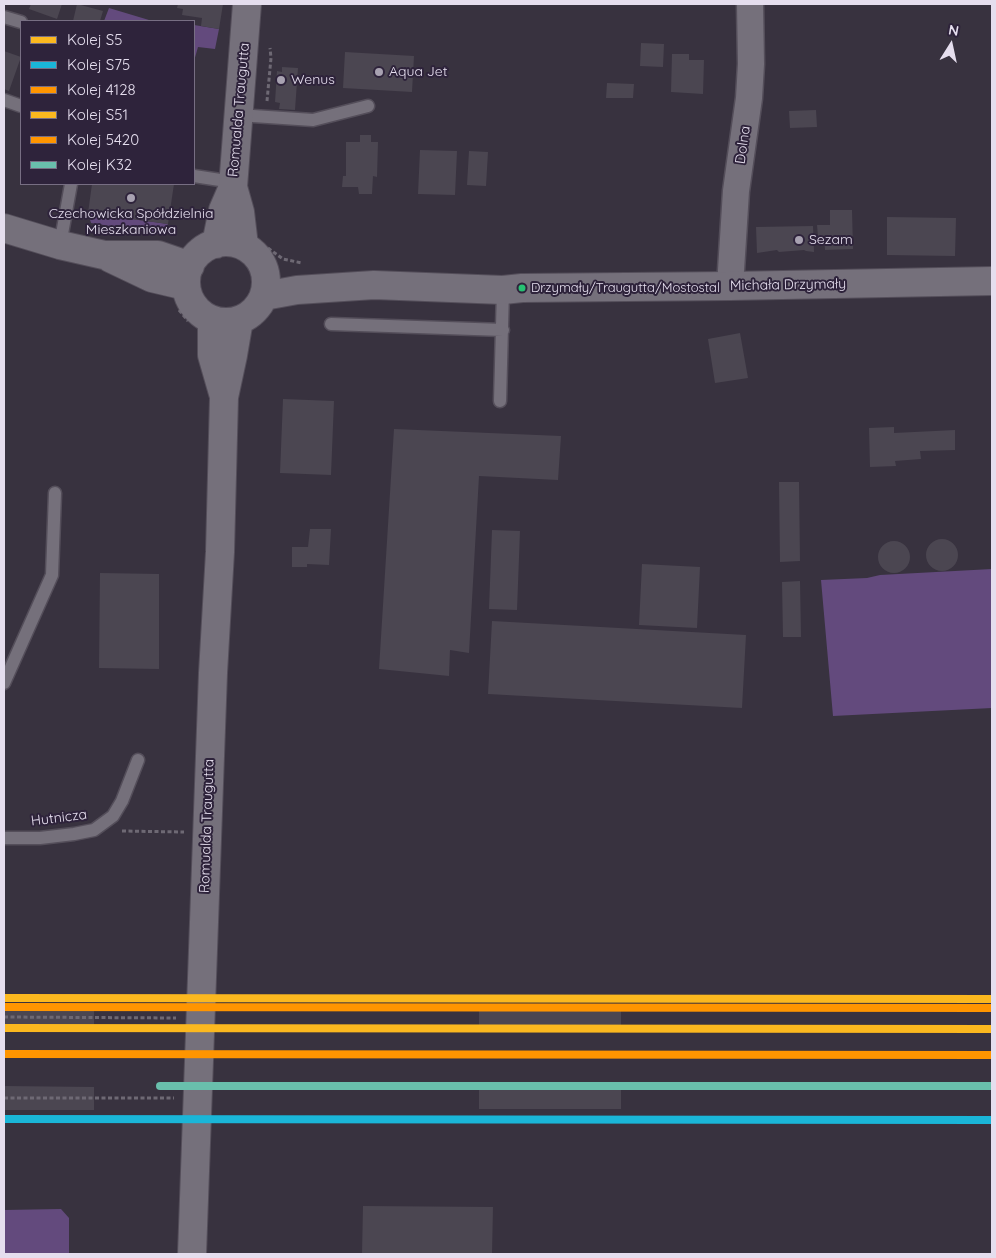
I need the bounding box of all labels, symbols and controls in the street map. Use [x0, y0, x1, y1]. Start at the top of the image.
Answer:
legend [20, 20, 195, 185]
north arrow [926, 20, 976, 70]
text: N [947, 20, 960, 40]
text: Kolej S5 [67, 30, 122, 49]
street label: Romualda Traugutta [225, 42, 253, 178]
text: Kolej S75 [67, 55, 130, 74]
place label: Aqua Jet [389, 64, 447, 80]
marker: Aqua Jet [373, 66, 385, 78]
place label: Wenus [291, 72, 335, 88]
marker: Wenus [275, 74, 287, 86]
text: Kolej 4128 [67, 80, 136, 99]
text: Kolej S51 [67, 105, 128, 124]
street label: Dolna [732, 125, 754, 165]
text: Kolej 5420 [67, 130, 139, 149]
text: Kolej K32 [67, 155, 132, 174]
marker: Czechowicka Spółdzielnia Mieszkaniowa [125, 192, 137, 204]
place label: Czechowicka Spółdzielnia Mieszkaniowa [49, 206, 213, 238]
place label: Sezam [809, 232, 853, 248]
marker: Sezam [793, 234, 805, 246]
street label: Michała Drzymały [730, 276, 846, 294]
place label: Drzymały/Traugutta/Mostostal [531, 280, 720, 296]
marker: Drzymały/Traugutta/Mostostal [517, 283, 527, 293]
street label: Romualda Traugutta [196, 759, 218, 893]
street label: Hutnicza [30, 806, 88, 830]

